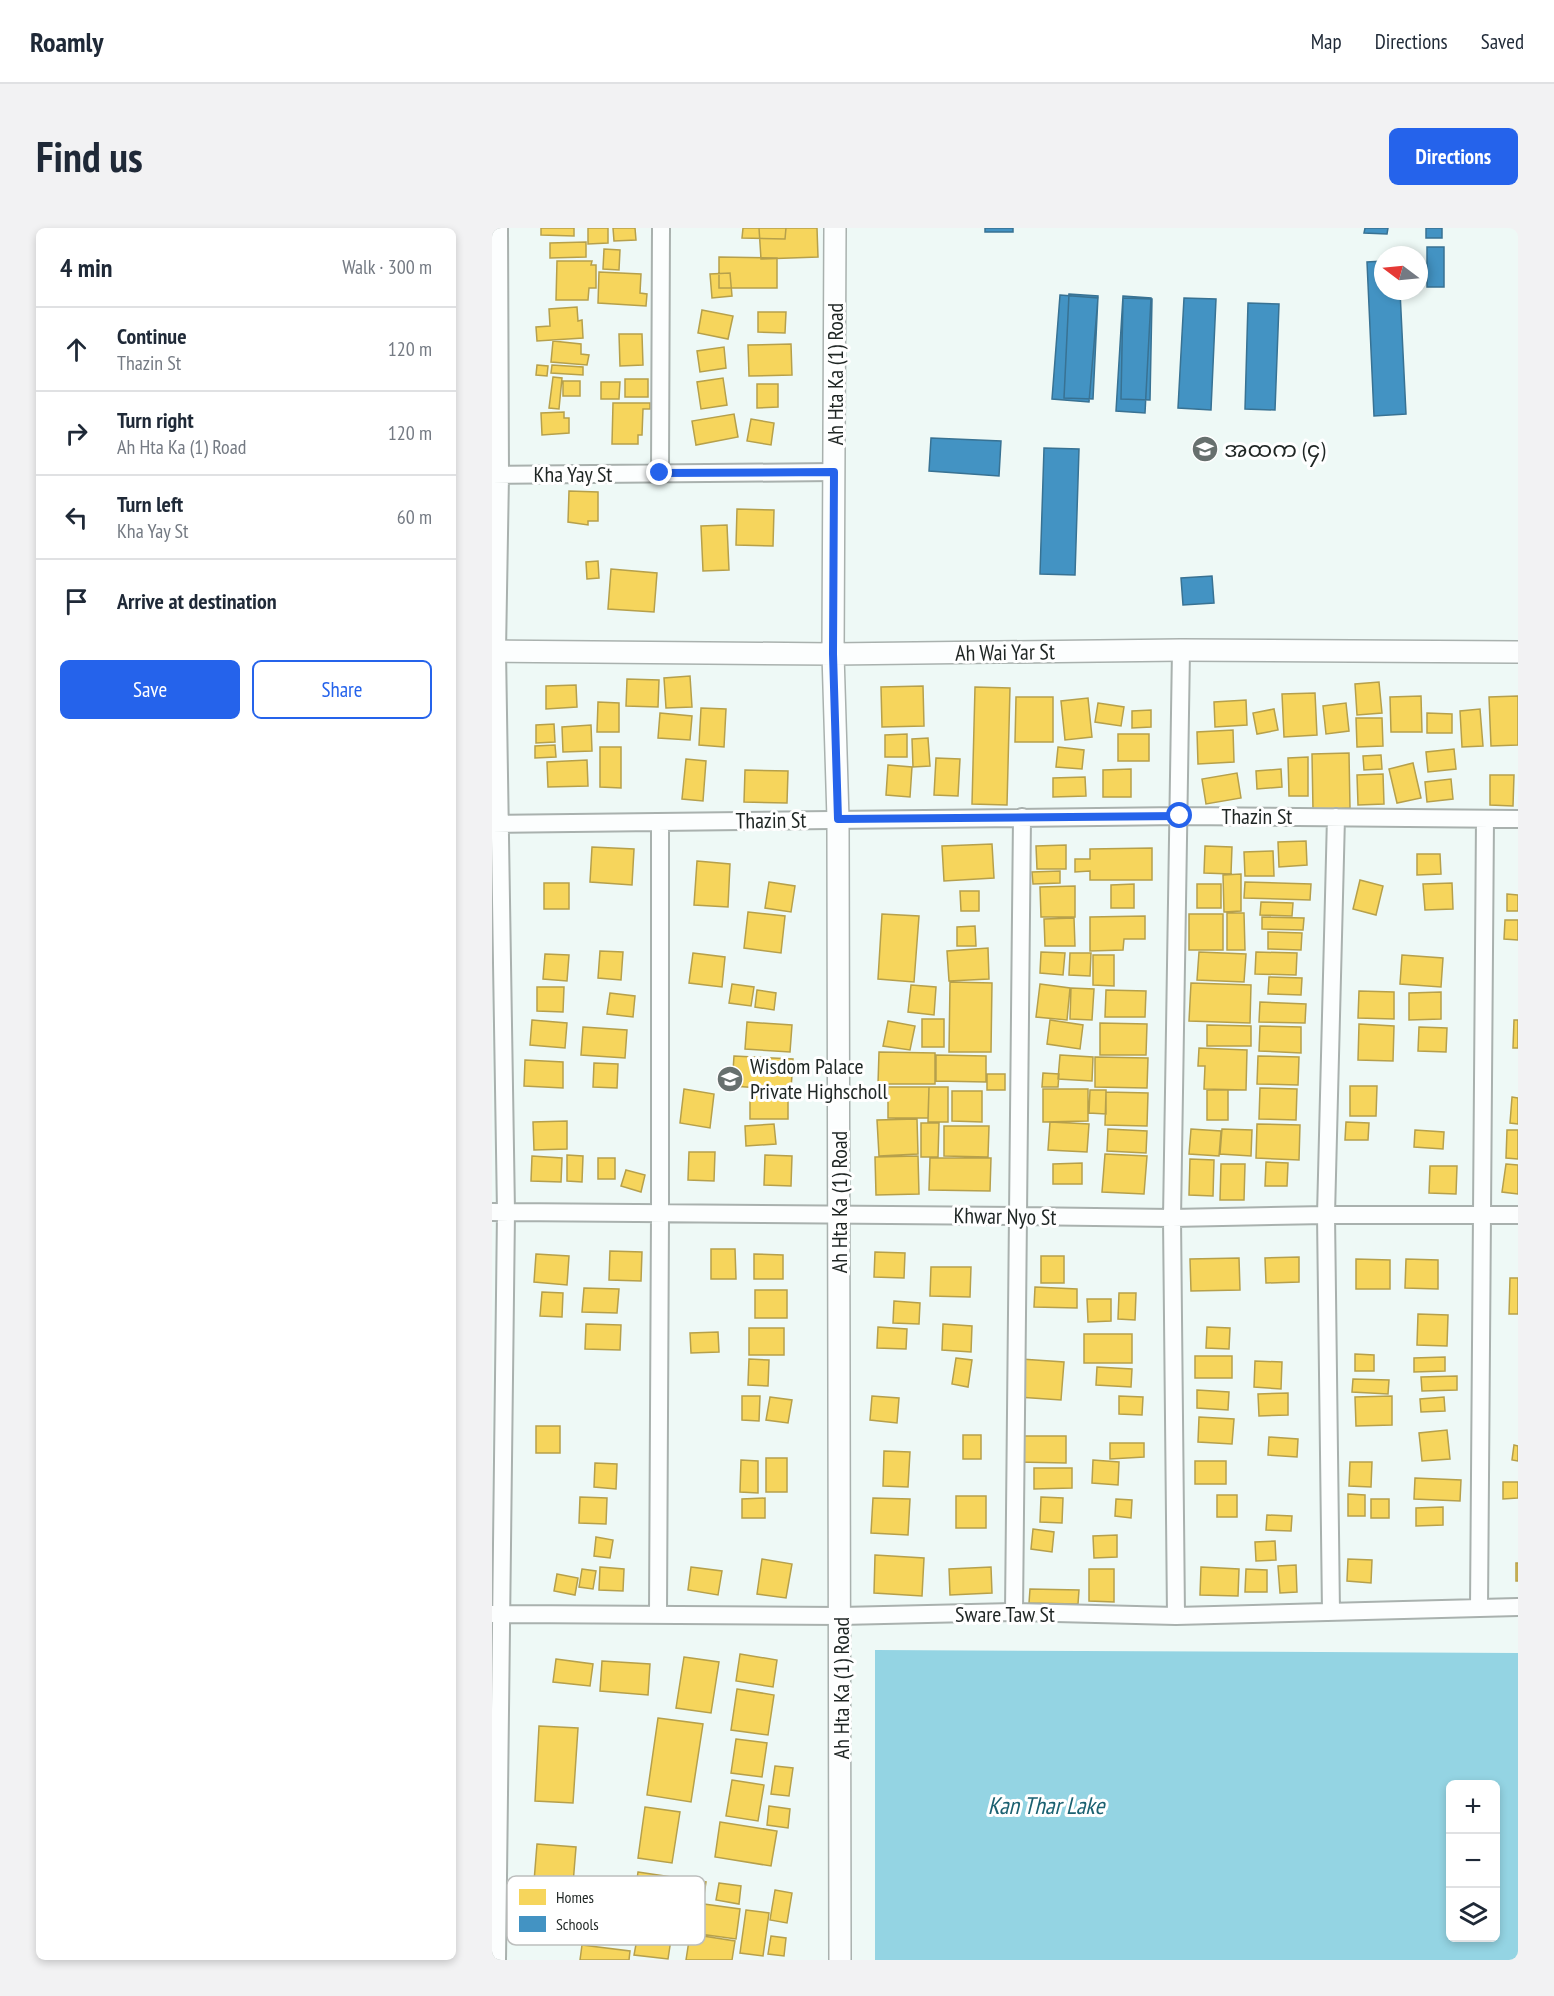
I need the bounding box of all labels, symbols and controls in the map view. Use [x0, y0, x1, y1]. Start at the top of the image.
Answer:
text: Roamly [30, 23, 104, 60]
text: Map [1311, 28, 1342, 55]
text: Directions [1375, 28, 1448, 55]
text: Saved [1481, 28, 1524, 55]
button: Directions [1389, 128, 1518, 185]
text: Find us [36, 129, 143, 184]
north arrow [1374, 246, 1428, 300]
text: 4 min [60, 251, 113, 284]
text: Walk · 300 m [342, 254, 432, 280]
street label: Ah Hta Ka (1) Road [821, 303, 849, 445]
text: Continue [117, 322, 187, 350]
icon: ahead [60, 333, 93, 366]
text: 120 m [388, 336, 432, 362]
text: Thazin St [117, 350, 181, 376]
text: Turn right [117, 406, 194, 434]
icon: right [60, 417, 93, 450]
text: 120 m [388, 420, 432, 446]
text: Ah Hta Ka (1) Road [117, 434, 246, 460]
school or university icon: အထက (၄) [1190, 434, 1220, 464]
place label: အထက (၄) [1224, 435, 1326, 467]
route end [646, 459, 672, 485]
street label: Kha Yay St [534, 460, 612, 488]
text: Turn left [117, 490, 183, 518]
icon: left [60, 501, 93, 534]
text: 60 m [397, 504, 432, 530]
text: Kha Yay St [117, 518, 189, 544]
icon: arrive [60, 585, 93, 618]
text: Arrive at destination [117, 587, 277, 615]
street label: Ah Wai Yar St [955, 637, 1055, 667]
button: Save [60, 660, 240, 719]
button: Share [252, 660, 432, 719]
route start [1166, 802, 1192, 828]
street label: Thazin St [1222, 802, 1292, 830]
street label: Thazin St [735, 805, 807, 835]
place label: Wisdom Palace Private Highscholl [750, 1052, 888, 1105]
school or university icon: Wisdom Palace Private Highscholl [715, 1064, 745, 1094]
street label: Ah Hta Ka (1) Road [825, 1131, 853, 1273]
street label: Khwar Nyo St [953, 1201, 1057, 1231]
street label: Sware Taw St [955, 1600, 1055, 1628]
street label: Ah Hta Ka (1) Road [827, 1617, 855, 1759]
map controls [1446, 1780, 1500, 1942]
button: + [1446, 1780, 1500, 1834]
water label: Kan Thar Lake [988, 1790, 1106, 1821]
button: − [1446, 1834, 1500, 1888]
legend [507, 1876, 705, 1945]
text: Homes [556, 1887, 594, 1907]
button: layers [1446, 1888, 1500, 1942]
text: Schools [556, 1914, 599, 1934]

